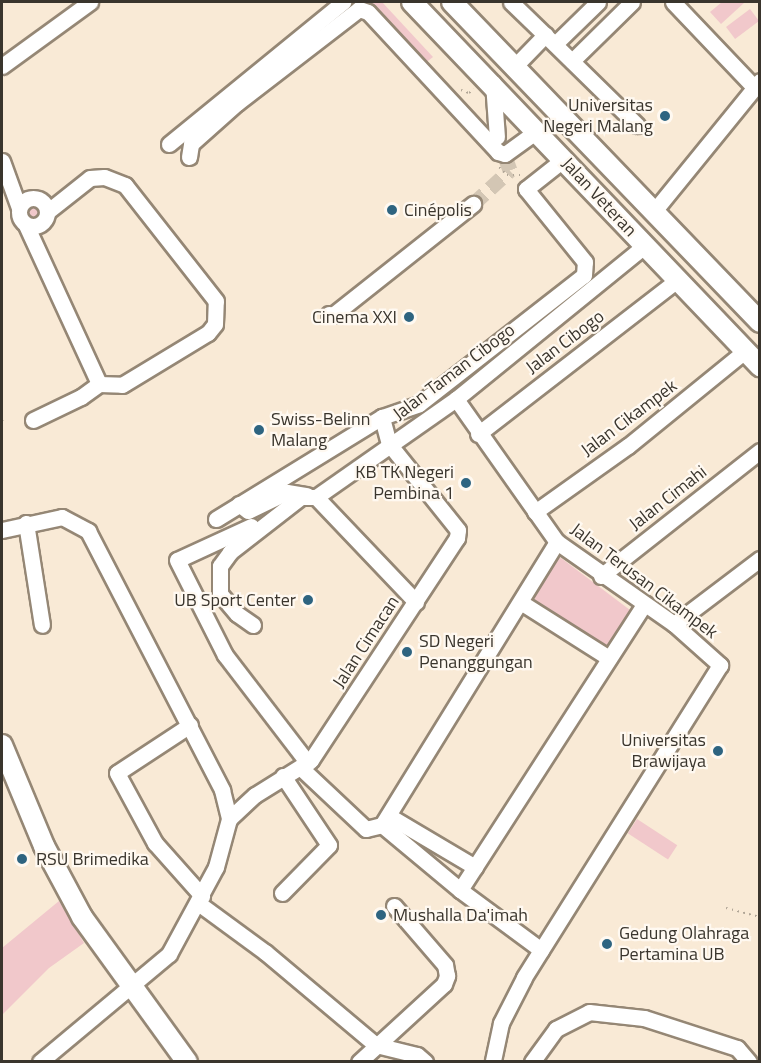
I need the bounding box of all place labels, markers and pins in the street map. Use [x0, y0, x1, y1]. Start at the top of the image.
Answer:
place label: Universitas Negeri Malang [543, 95, 653, 138]
marker: Universitas Negeri Malang [658, 109, 672, 123]
place label: Cinépolis [404, 199, 472, 221]
marker: Cinépolis [385, 203, 399, 217]
place label: Cinema XXI [312, 306, 397, 328]
marker: Cinema XXI [402, 310, 416, 324]
place label: Swiss-Belinn Malang [271, 409, 370, 452]
marker: Swiss-Belinn Malang [252, 423, 266, 437]
place label: KB TK Negeri Pembina 1 [355, 462, 454, 504]
marker: KB TK Negeri Pembina 1 [459, 476, 473, 490]
place label: UB Sport Center [174, 589, 296, 611]
marker: UB Sport Center [301, 593, 315, 607]
place label: SD Negeri Penanggungan [419, 631, 533, 674]
marker: SD Negeri Penanggungan [400, 645, 414, 659]
place label: Universitas Brawijaya [621, 730, 706, 772]
marker: Universitas Brawijaya [711, 744, 725, 758]
place label: RSU Brimedika [36, 848, 149, 870]
marker: RSU Brimedika [13, 850, 31, 868]
place label: Mushalla Da'imah [393, 904, 528, 926]
marker: Mushalla Da'imah [374, 908, 388, 922]
place label: Gedung Olahraga Pertamina UB [619, 923, 749, 966]
marker: Gedung Olahraga Pertamina UB [600, 937, 614, 951]

